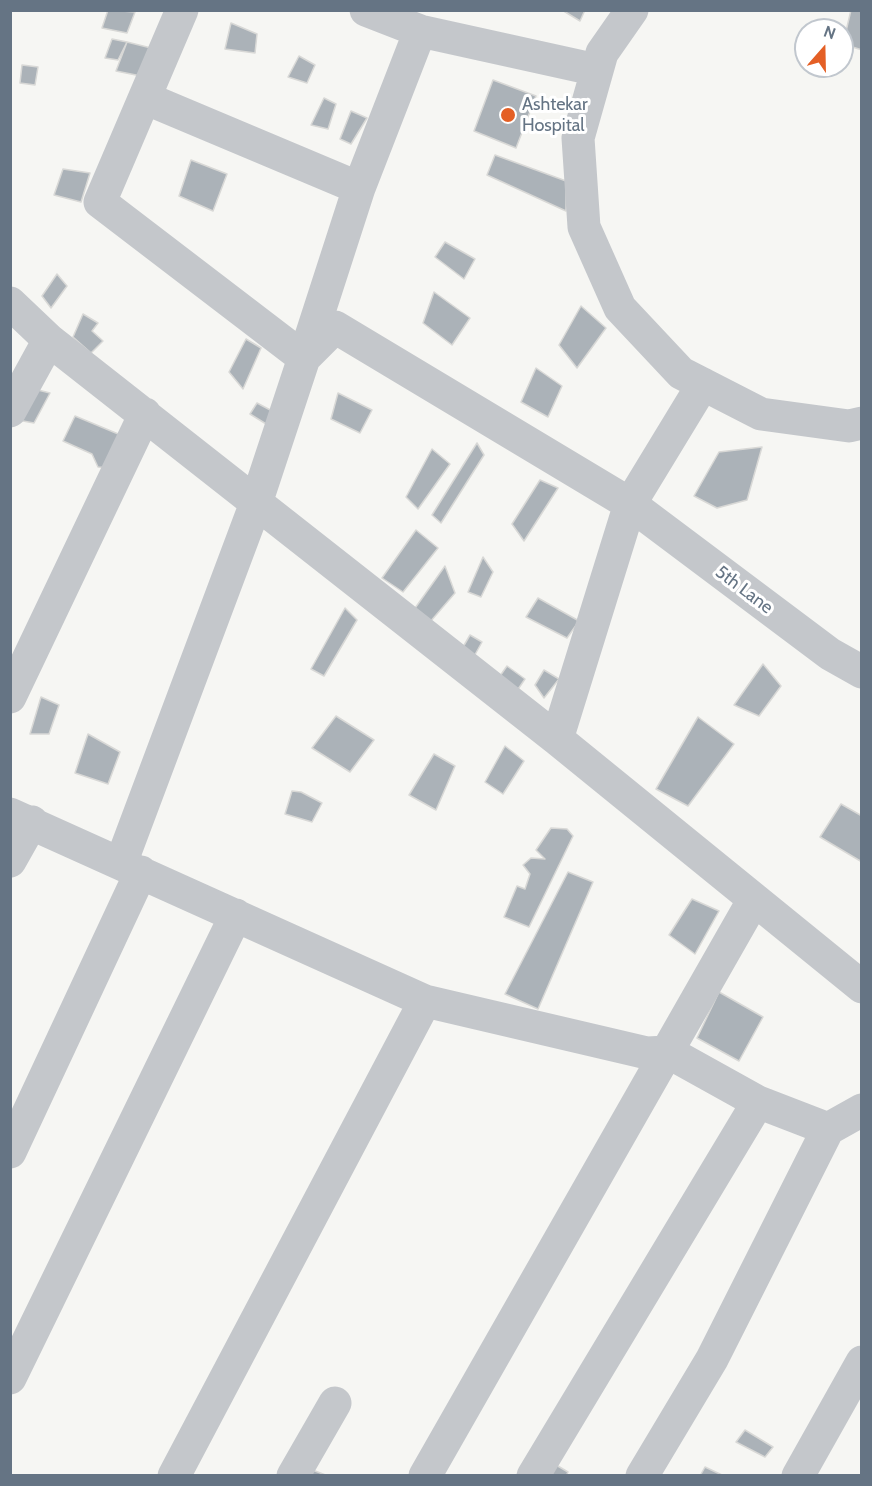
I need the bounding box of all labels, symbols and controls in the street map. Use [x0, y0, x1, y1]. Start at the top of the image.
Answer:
north arrow [794, 18, 854, 78]
text: N [821, 22, 838, 43]
place label: Ashtekar Hospital [522, 94, 588, 136]
marker: Ashtekar Hospital [499, 106, 517, 124]
street label: 5th Lane [711, 561, 777, 619]

